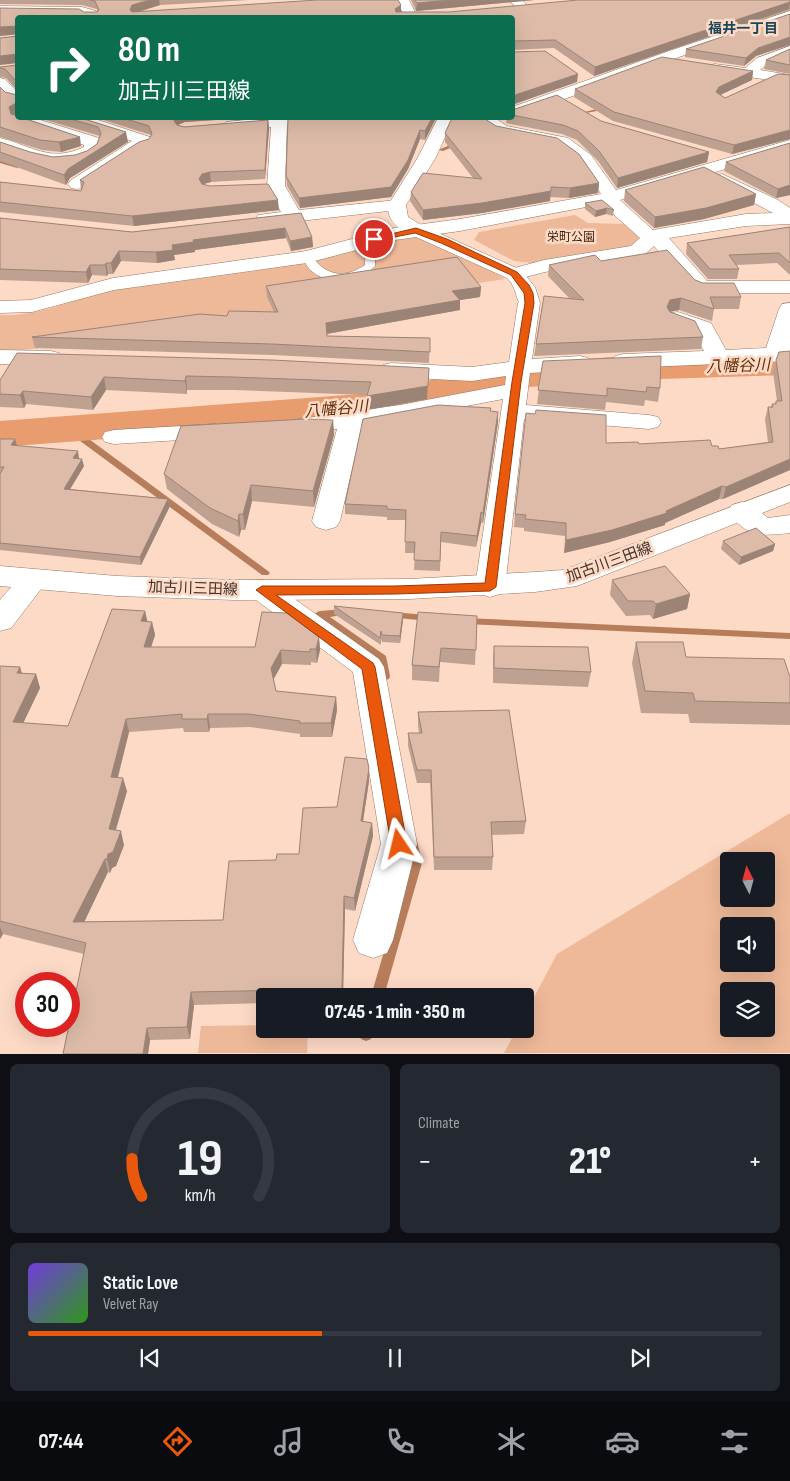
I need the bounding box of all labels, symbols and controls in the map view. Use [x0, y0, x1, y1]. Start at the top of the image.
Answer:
district label: 福井一丁目 [708, 20, 778, 37]
text: 80 m [118, 29, 180, 72]
icon: right [35, 35, 100, 100]
text: 加古川三田線 [118, 78, 250, 105]
pin [353, 218, 395, 260]
icon: arrive [360, 225, 388, 253]
park label: 栄町公園 [547, 230, 595, 245]
water label: 八幡谷川 [706, 356, 772, 377]
water label: 八幡谷川 [303, 397, 371, 422]
street label: 加古川三田線 [564, 538, 655, 587]
street label: 加古川三田線 [148, 577, 238, 600]
position arrow [372, 817, 424, 869]
north arrow [720, 852, 775, 908]
map controls [720, 852, 775, 1037]
button: sound [720, 917, 775, 972]
speed limit sign: 30 [15, 972, 80, 1037]
button: layers [720, 982, 775, 1037]
text: 07:45 · 1 min · 350 m [325, 1001, 465, 1024]
text: Climate [418, 1114, 460, 1133]
text: 19 [177, 1128, 223, 1191]
text: 21° [569, 1139, 611, 1184]
text: − [418, 1145, 432, 1178]
text: + [748, 1145, 762, 1178]
text: km/h [185, 1185, 215, 1206]
text: Static Love [103, 1272, 178, 1295]
text: Velvet Ray [103, 1295, 158, 1314]
icon: previous [136, 1344, 164, 1372]
icon: pause [381, 1344, 409, 1372]
icon: next [626, 1344, 654, 1372]
icon: directions [160, 1424, 195, 1459]
icon: music [271, 1424, 306, 1459]
icon: phone [383, 1424, 418, 1459]
icon: climate [494, 1424, 529, 1459]
icon: car [605, 1424, 640, 1459]
icon: filters [717, 1424, 752, 1459]
text: 07:44 [38, 1428, 84, 1455]

